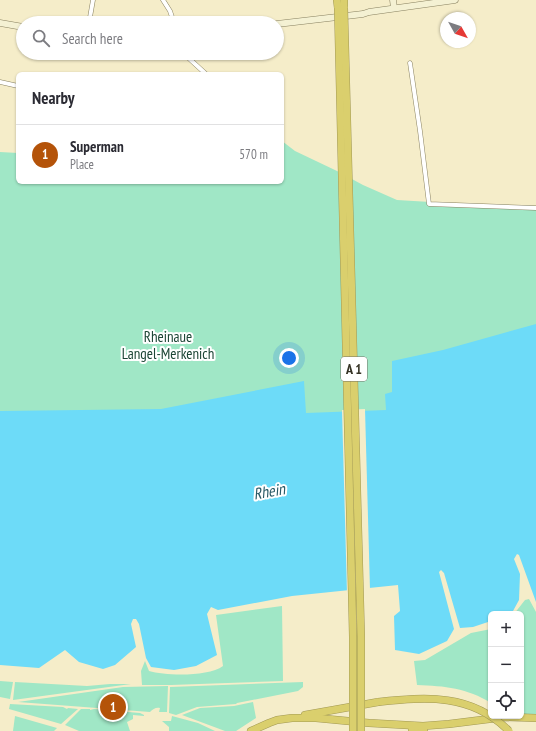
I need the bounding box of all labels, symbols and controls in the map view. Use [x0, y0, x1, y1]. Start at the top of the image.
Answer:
north arrow [440, 12, 476, 48]
search box [16, 16, 284, 60]
icon: search [30, 27, 52, 49]
text: Search here [62, 29, 123, 48]
text: Nearby [32, 87, 75, 109]
text: Superman [70, 137, 124, 156]
text: 1 [42, 146, 48, 163]
text: 570 m [239, 146, 268, 163]
text: Place [70, 156, 94, 173]
park label: Rheinaue Langel-Merkenich [122, 327, 214, 363]
your location [279, 348, 299, 368]
road number: A 1 [341, 357, 367, 381]
water label: Rhein [252, 478, 287, 504]
map controls [488, 611, 524, 719]
button: + [488, 611, 524, 647]
button: − [488, 647, 524, 683]
button: locate [488, 683, 524, 719]
pin: 1 [100, 692, 126, 722]

